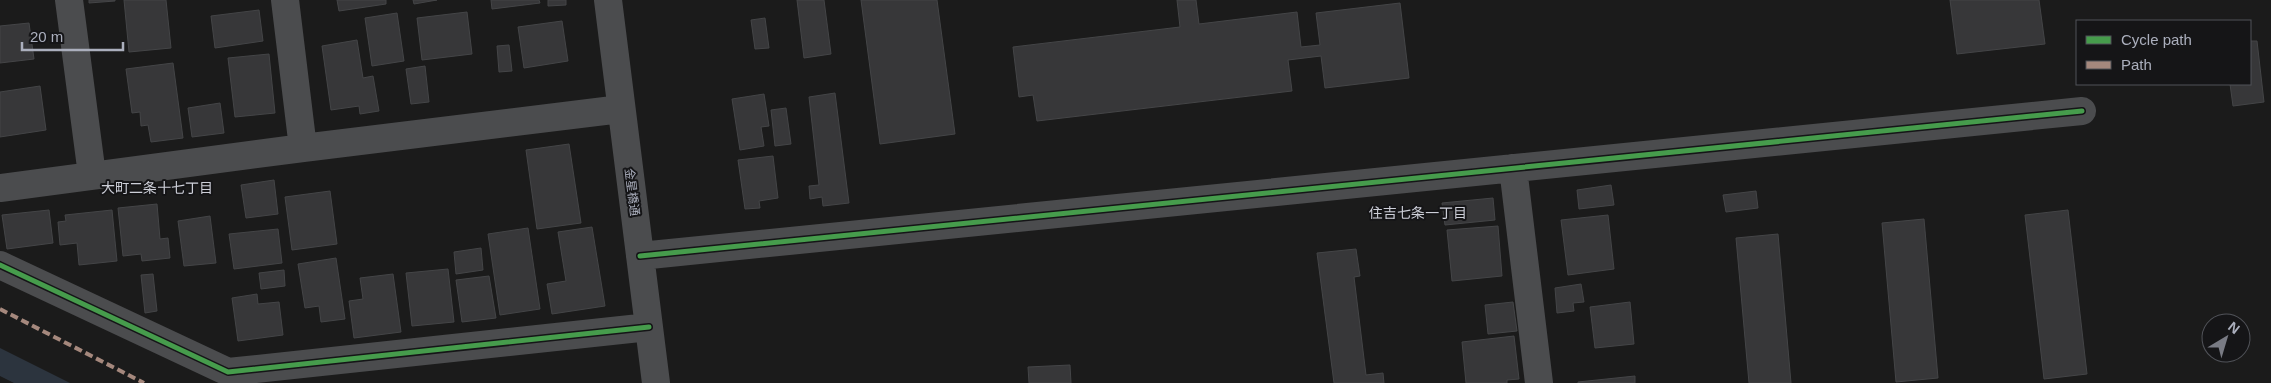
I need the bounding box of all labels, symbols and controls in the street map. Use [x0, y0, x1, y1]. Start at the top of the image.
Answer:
scale bar [22, 20, 124, 52]
legend [2076, 20, 2251, 85]
text: 20 m [30, 28, 63, 45]
text: Cycle path [2121, 31, 2192, 48]
text: Path [2121, 56, 2152, 73]
street label: 金星橋通 [622, 167, 642, 217]
district label: 大町二条十七丁目 [101, 180, 213, 196]
district label: 住吉七条一丁目 [1369, 205, 1467, 221]
north arrow [2201, 313, 2251, 363]
text: N [2225, 318, 2243, 337]

